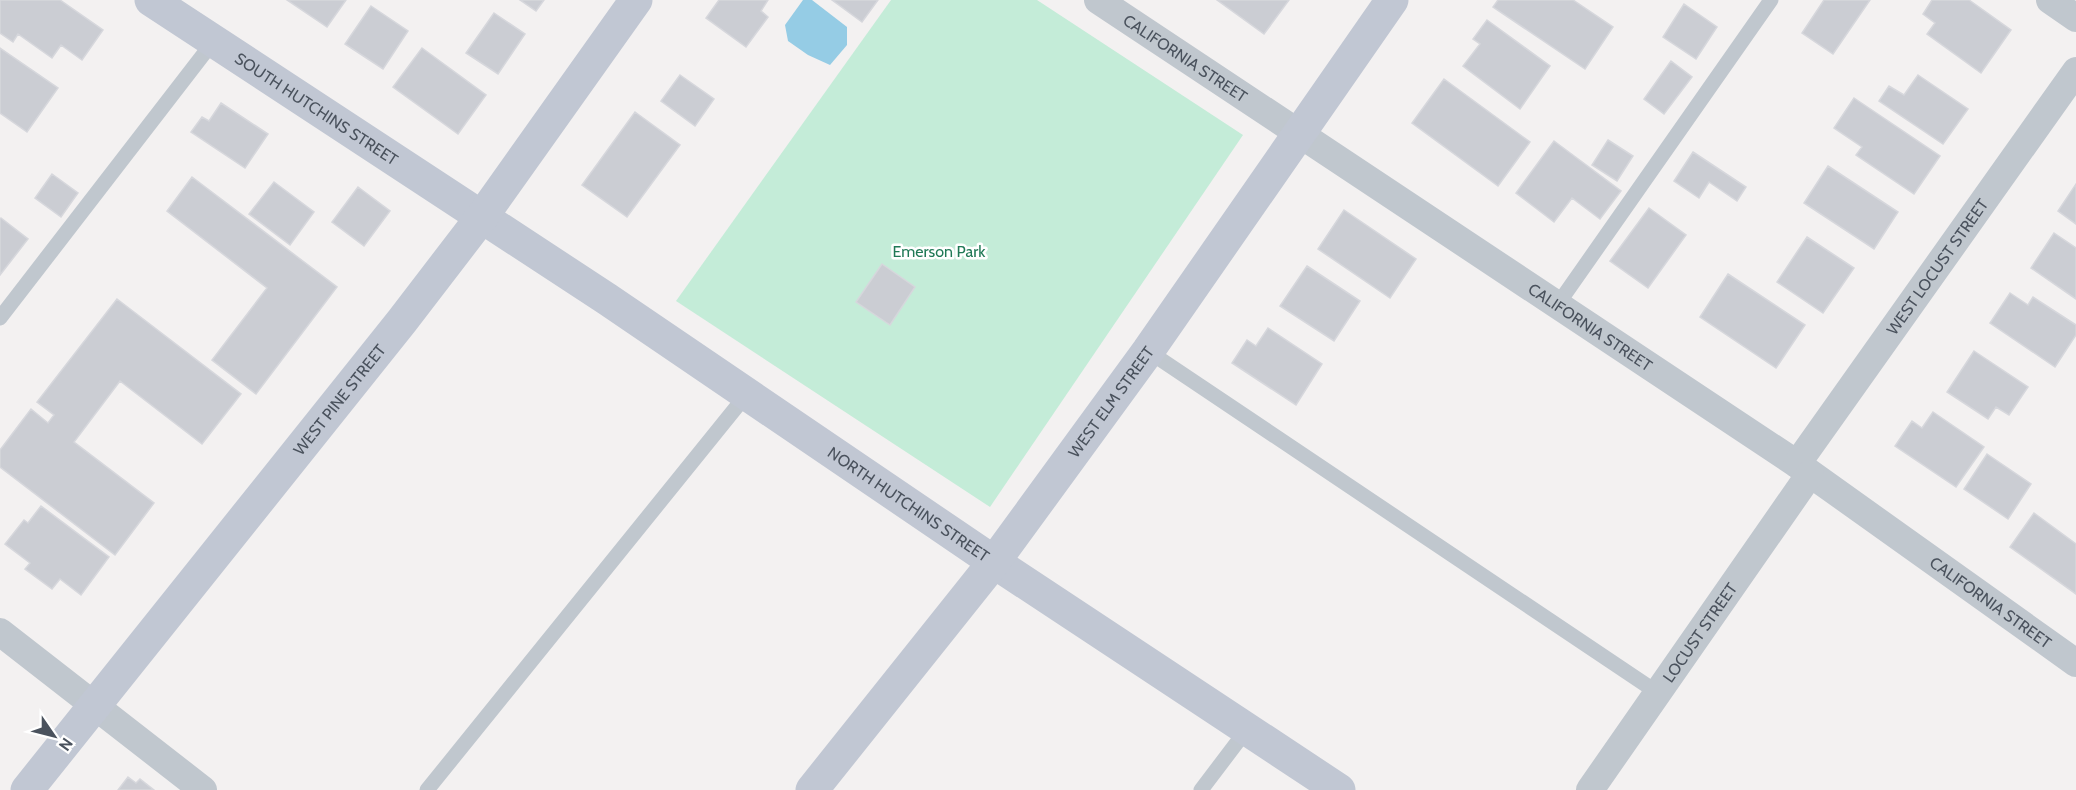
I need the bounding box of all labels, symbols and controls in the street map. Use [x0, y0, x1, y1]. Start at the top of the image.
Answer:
street label: CALIFORNIA STREET [1120, 10, 1251, 106]
street label: SOUTH HUTCHINS STREET [231, 48, 402, 169]
street label: WEST LOCUST STREET [1882, 195, 1992, 338]
park label: Emerson Park [893, 242, 986, 261]
street label: CALIFORNIA STREET [1525, 279, 1656, 375]
street label: WEST PINE STREET [289, 340, 390, 459]
street label: WEST ELM STREET [1064, 342, 1158, 461]
street label: NORTH HUTCHINS STREET [824, 443, 993, 566]
street label: CALIFORNIA STREET [1926, 552, 2056, 652]
street label: LOCUST STREET [1659, 579, 1741, 686]
north arrow [24, 706, 84, 766]
text: N [55, 734, 77, 754]

